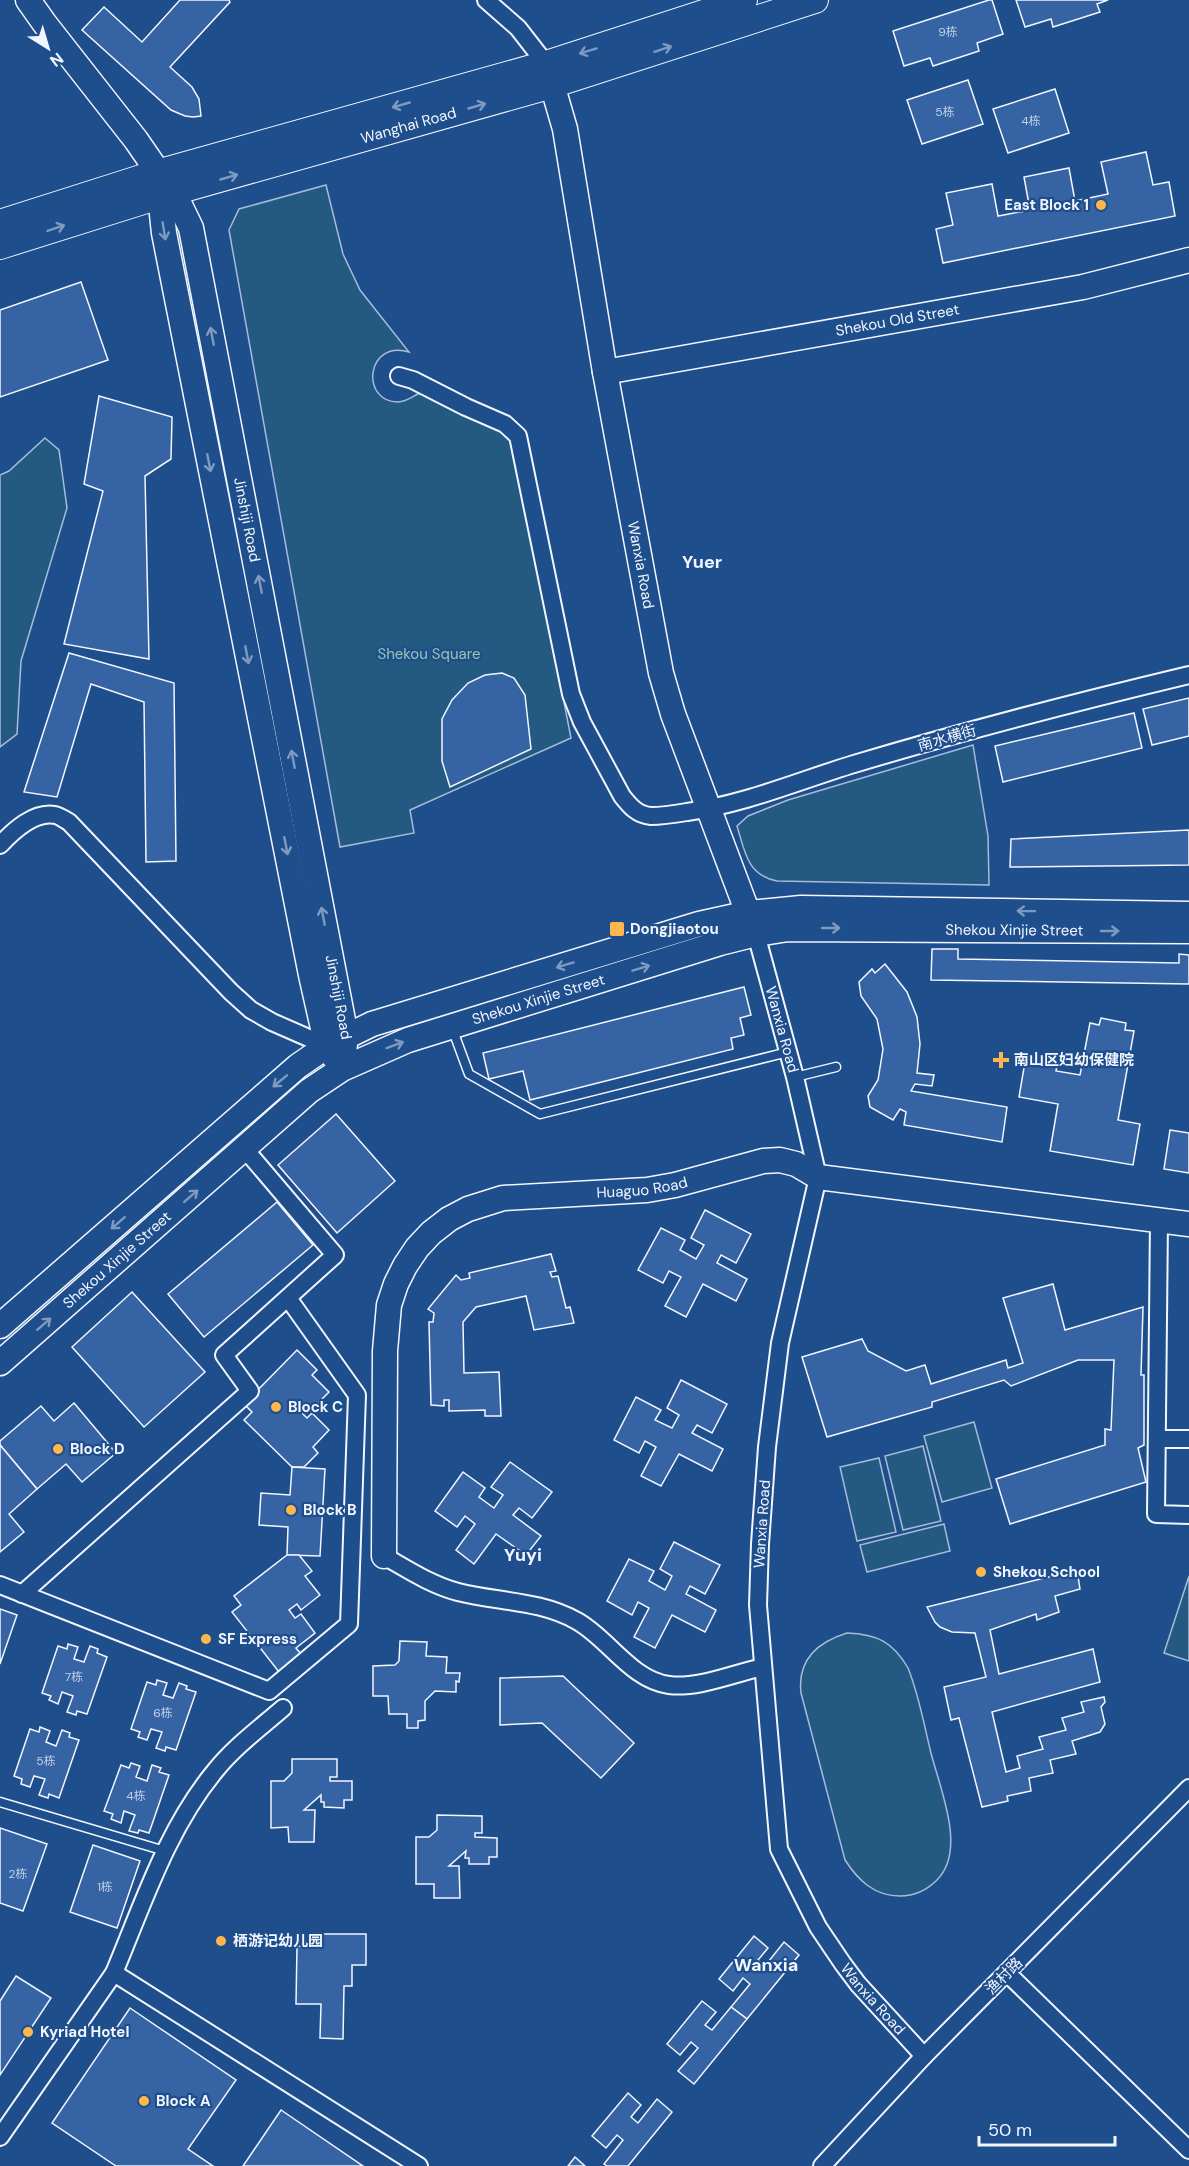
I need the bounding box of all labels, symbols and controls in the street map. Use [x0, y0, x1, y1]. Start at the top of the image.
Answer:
north arrow [18, 18, 78, 78]
house number: 9栋 [938, 24, 958, 40]
one-way arrow [653, 43, 672, 54]
one-way arrow [579, 46, 598, 57]
text: N [46, 48, 68, 71]
one-way arrow [392, 99, 411, 111]
one-way arrow [467, 100, 486, 111]
street label: Wanghai Road [359, 103, 459, 149]
house number: 5栋 [935, 104, 955, 120]
house number: 4栋 [1021, 113, 1041, 129]
one-way arrow [219, 170, 238, 182]
place label: East Block 1 [1004, 195, 1089, 215]
marker: East Block 1 [1094, 198, 1108, 212]
one-way arrow [158, 220, 169, 240]
one-way arrow [46, 221, 65, 232]
street label: Shekou Old Street [834, 299, 961, 341]
one-way arrow [207, 327, 218, 346]
one-way arrow [204, 454, 216, 473]
street label: Jinshiji Road [229, 476, 265, 564]
street label: Wanxia Road [623, 519, 659, 610]
district label: Yuer [682, 550, 722, 574]
one-way arrow [254, 575, 265, 595]
park label: Shekou Square [378, 644, 481, 664]
one-way arrow [242, 645, 254, 664]
street label: 南水横街 [915, 720, 979, 756]
one-way arrow [287, 750, 298, 769]
one-way arrow [280, 836, 292, 855]
one-way arrow [1016, 905, 1036, 917]
one-way arrow [317, 907, 328, 927]
place label: Dongjiaotou [630, 919, 719, 939]
marker: Dongjiaotou [608, 920, 626, 938]
street label: Shekou Xinjie Street [945, 920, 1084, 940]
one-way arrow [820, 922, 840, 934]
one-way arrow [1099, 925, 1119, 936]
street label: Jinshiji Road [321, 953, 356, 1041]
one-way arrow [556, 960, 575, 971]
one-way arrow [631, 962, 650, 973]
street label: Shekou Xinjie Street [470, 969, 607, 1029]
street label: Wanxia Road [761, 984, 803, 1075]
one-way arrow [385, 1039, 404, 1050]
place label: 南山区妇幼保健院 [1014, 1050, 1134, 1070]
marker: 南山区妇幼保健院 [992, 1051, 1010, 1069]
one-way arrow [273, 1074, 289, 1087]
street label: Huaguo Road [596, 1172, 690, 1203]
one-way arrow [183, 1189, 198, 1203]
street label: Shekou Xinjie Street [59, 1207, 176, 1313]
one-way arrow [111, 1216, 126, 1230]
one-way arrow [36, 1317, 51, 1331]
place label: Block C [288, 1397, 343, 1417]
marker: Block C [269, 1400, 283, 1414]
place label: Block D [70, 1439, 125, 1459]
marker: Block D [51, 1442, 65, 1456]
street label: Wanxia Road [749, 1479, 775, 1569]
place label: Block B [303, 1500, 357, 1520]
marker: Block B [284, 1503, 298, 1517]
district label: Yuyi [504, 1543, 542, 1567]
place label: Shekou School [993, 1562, 1100, 1582]
marker: Shekou School [974, 1565, 988, 1579]
place label: SF Express [218, 1629, 297, 1649]
marker: SF Express [199, 1632, 213, 1646]
house number: 7栋 [65, 1669, 83, 1685]
house number: 6栋 [153, 1705, 173, 1721]
house number: 5栋 [36, 1753, 56, 1769]
house number: 4栋 [126, 1788, 146, 1804]
house number: 2栋 [9, 1866, 27, 1882]
house number: 1栋 [97, 1879, 113, 1895]
place label: 栖游记幼儿园 [233, 1931, 323, 1951]
marker: 栖游记幼儿园 [214, 1934, 228, 1948]
district label: Wanxia [734, 1953, 798, 1977]
street label: 渔村路 [981, 1953, 1027, 1999]
street label: Wanxia Road [836, 1959, 910, 2039]
place label: Kyriad Hotel [40, 2022, 129, 2042]
marker: Kyriad Hotel [21, 2025, 35, 2039]
place label: Block A [156, 2091, 211, 2111]
marker: Block A [137, 2094, 151, 2108]
scale bar [979, 2109, 1116, 2147]
text: 50 m [988, 2118, 1032, 2142]

